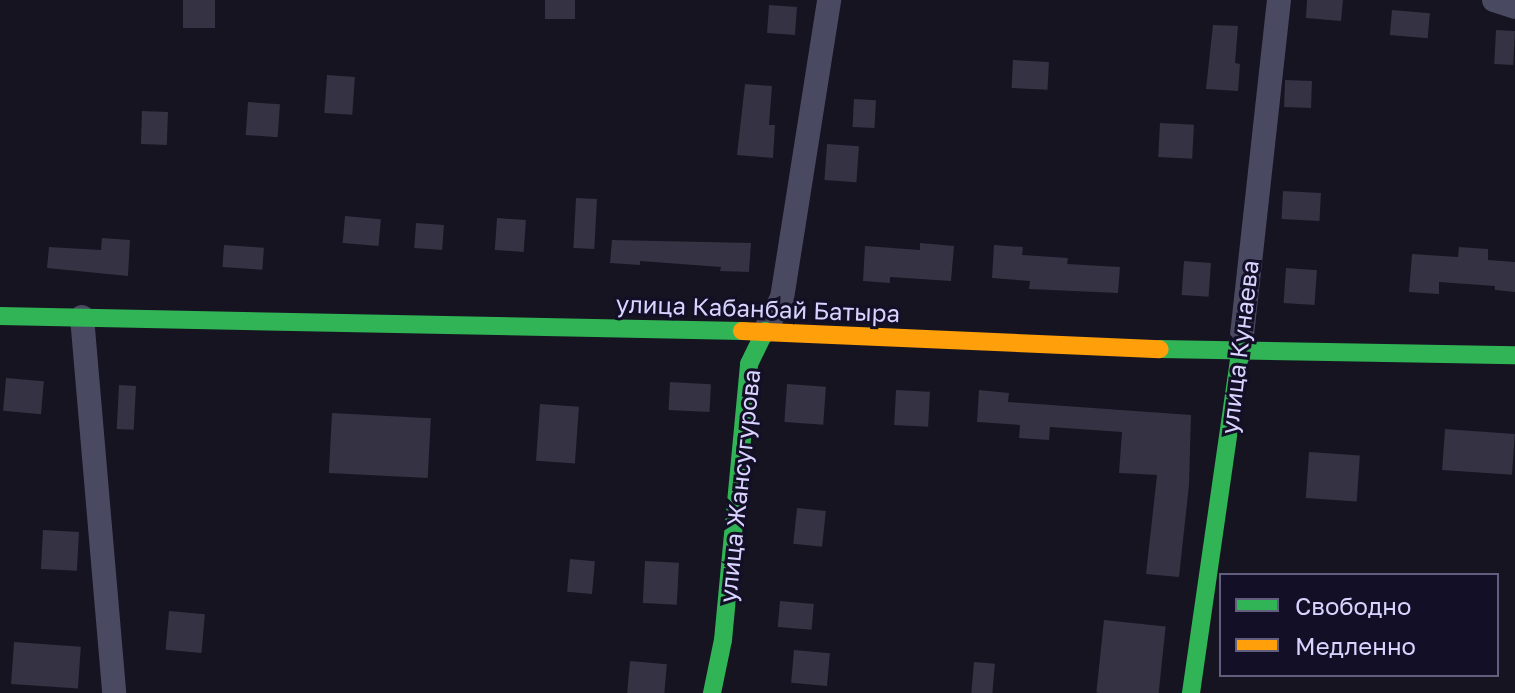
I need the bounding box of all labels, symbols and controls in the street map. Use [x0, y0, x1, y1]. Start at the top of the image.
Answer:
street label: улица Кунаева [1214, 258, 1264, 436]
street label: улица Кабанбай Батыра [615, 289, 901, 327]
street label: улица Жансугурова [712, 368, 766, 604]
legend [1219, 573, 1499, 677]
text: Свободно [1295, 591, 1411, 620]
text: Медленно [1295, 631, 1416, 660]

